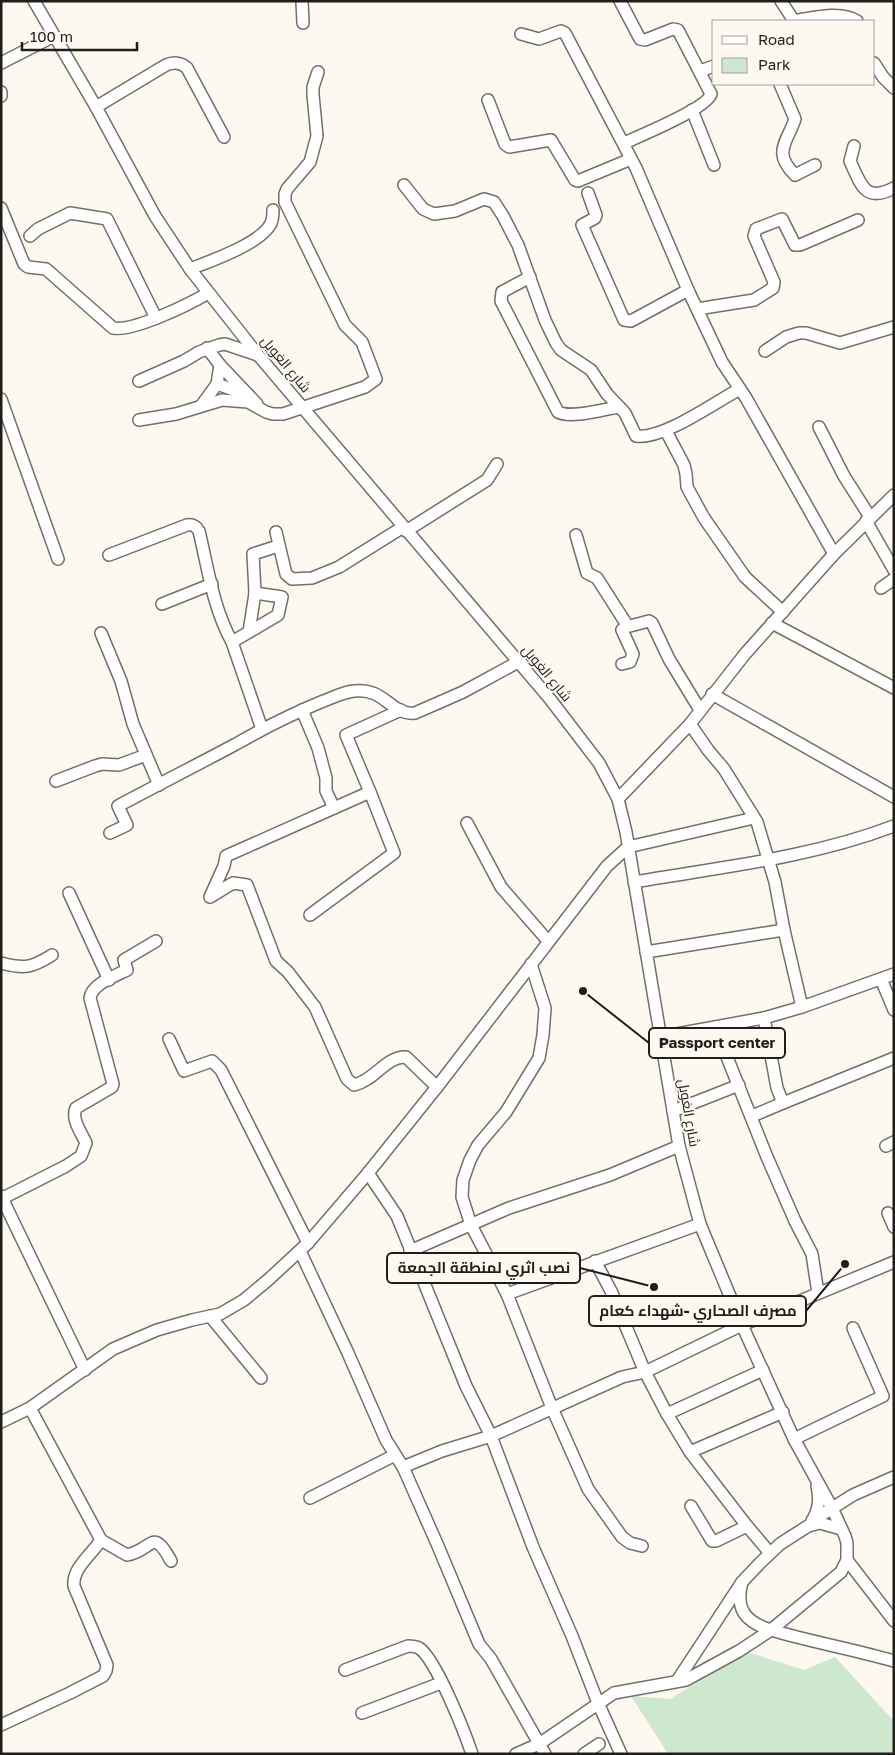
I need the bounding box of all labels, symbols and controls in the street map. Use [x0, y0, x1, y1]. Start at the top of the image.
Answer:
scale bar [22, 20, 138, 52]
legend [712, 20, 875, 85]
text: 100 m [30, 27, 73, 45]
text: Road [758, 30, 795, 48]
text: Park [758, 55, 791, 73]
street label: شارع الغويل [257, 332, 315, 396]
street label: شارع الغويل [518, 641, 576, 705]
callout: Passport center [649, 1028, 785, 1058]
text: Passport center [659, 1033, 775, 1051]
street label: شارع الغويل [674, 1078, 704, 1148]
callout: نصب اثري لمنطقة الجمعة [387, 1253, 580, 1283]
text: نصب اثري لمنطقة الجمعة [398, 1258, 570, 1280]
callout: مصرف الصحاري -شهداء كعام [589, 1296, 806, 1326]
text: مصرف الصحاري -شهداء كعام [599, 1301, 797, 1323]

